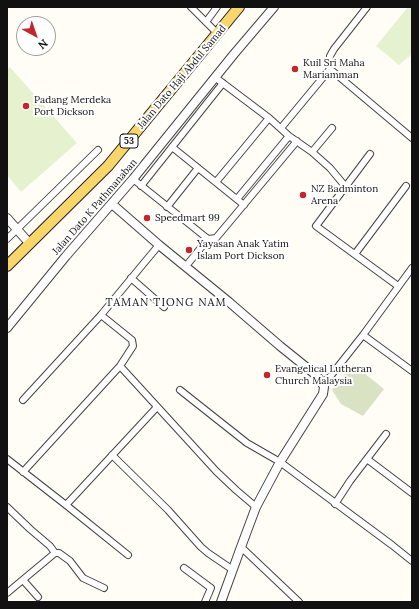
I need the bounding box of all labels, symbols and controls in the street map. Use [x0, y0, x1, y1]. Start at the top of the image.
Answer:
north arrow [16, 16, 56, 56]
street label: Jalan Dato Haji Abdul Samad [135, 23, 229, 131]
text: N [35, 36, 51, 53]
place label: Kuil Sri Maha Mariamman [303, 57, 365, 80]
marker: Kuil Sri Maha Mariamman [290, 64, 300, 74]
place label: Padang Merdeka Port Dickson [34, 94, 111, 118]
marker: Padang Merdeka Port Dickson [21, 101, 31, 111]
road number: 53 [120, 134, 138, 148]
street label: Jalan Dato K Pathmanaban [50, 157, 140, 257]
place label: NZ Badminton Arena [311, 183, 378, 206]
marker: NZ Badminton Arena [298, 190, 308, 200]
place label: Speedmart 99 [155, 212, 220, 224]
marker: Speedmart 99 [142, 213, 152, 223]
place label: Yayasan Anak Yatim Islam Port Dickson [197, 238, 289, 262]
marker: Yayasan Anak Yatim Islam Port Dickson [184, 245, 194, 255]
district label: TAMAN TIONG NAM [105, 296, 227, 310]
place label: Evangelical Lutheran Church Malaysia [275, 363, 372, 386]
marker: Evangelical Lutheran Church Malaysia [262, 370, 272, 380]

